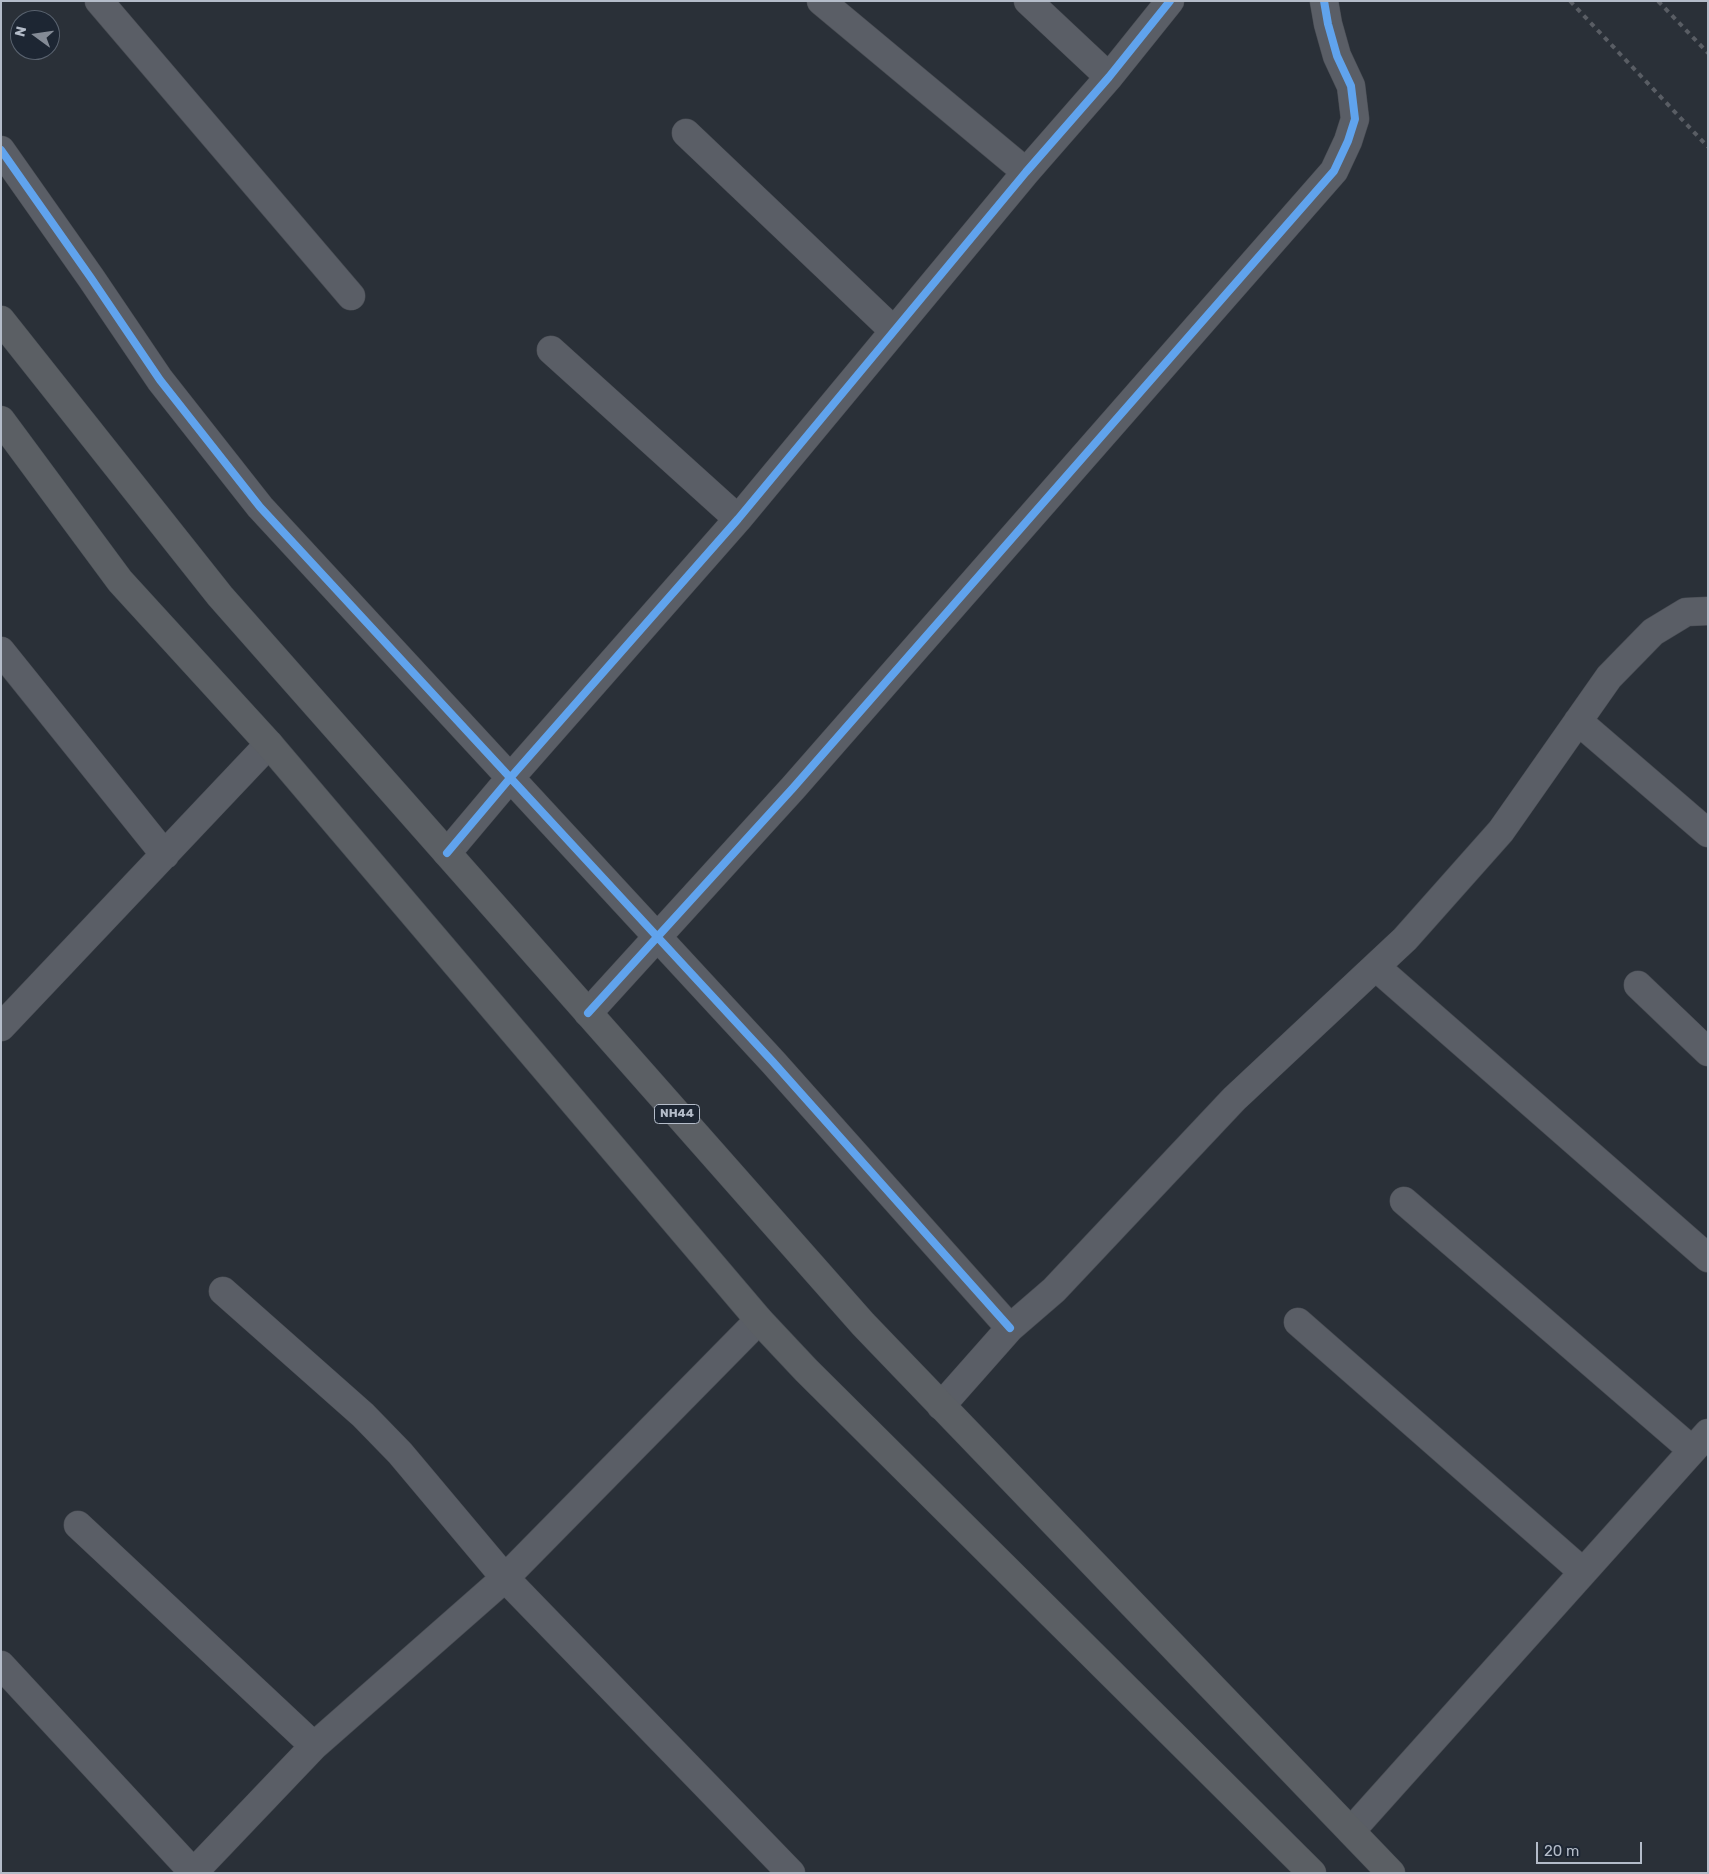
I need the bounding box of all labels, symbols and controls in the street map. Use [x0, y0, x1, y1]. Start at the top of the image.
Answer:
north arrow [10, 10, 60, 60]
text: N [11, 25, 30, 38]
road number: NH44 [654, 1104, 700, 1124]
scale bar [1539, 1832, 1645, 1864]
text: 20 m [1544, 1842, 1579, 1860]

